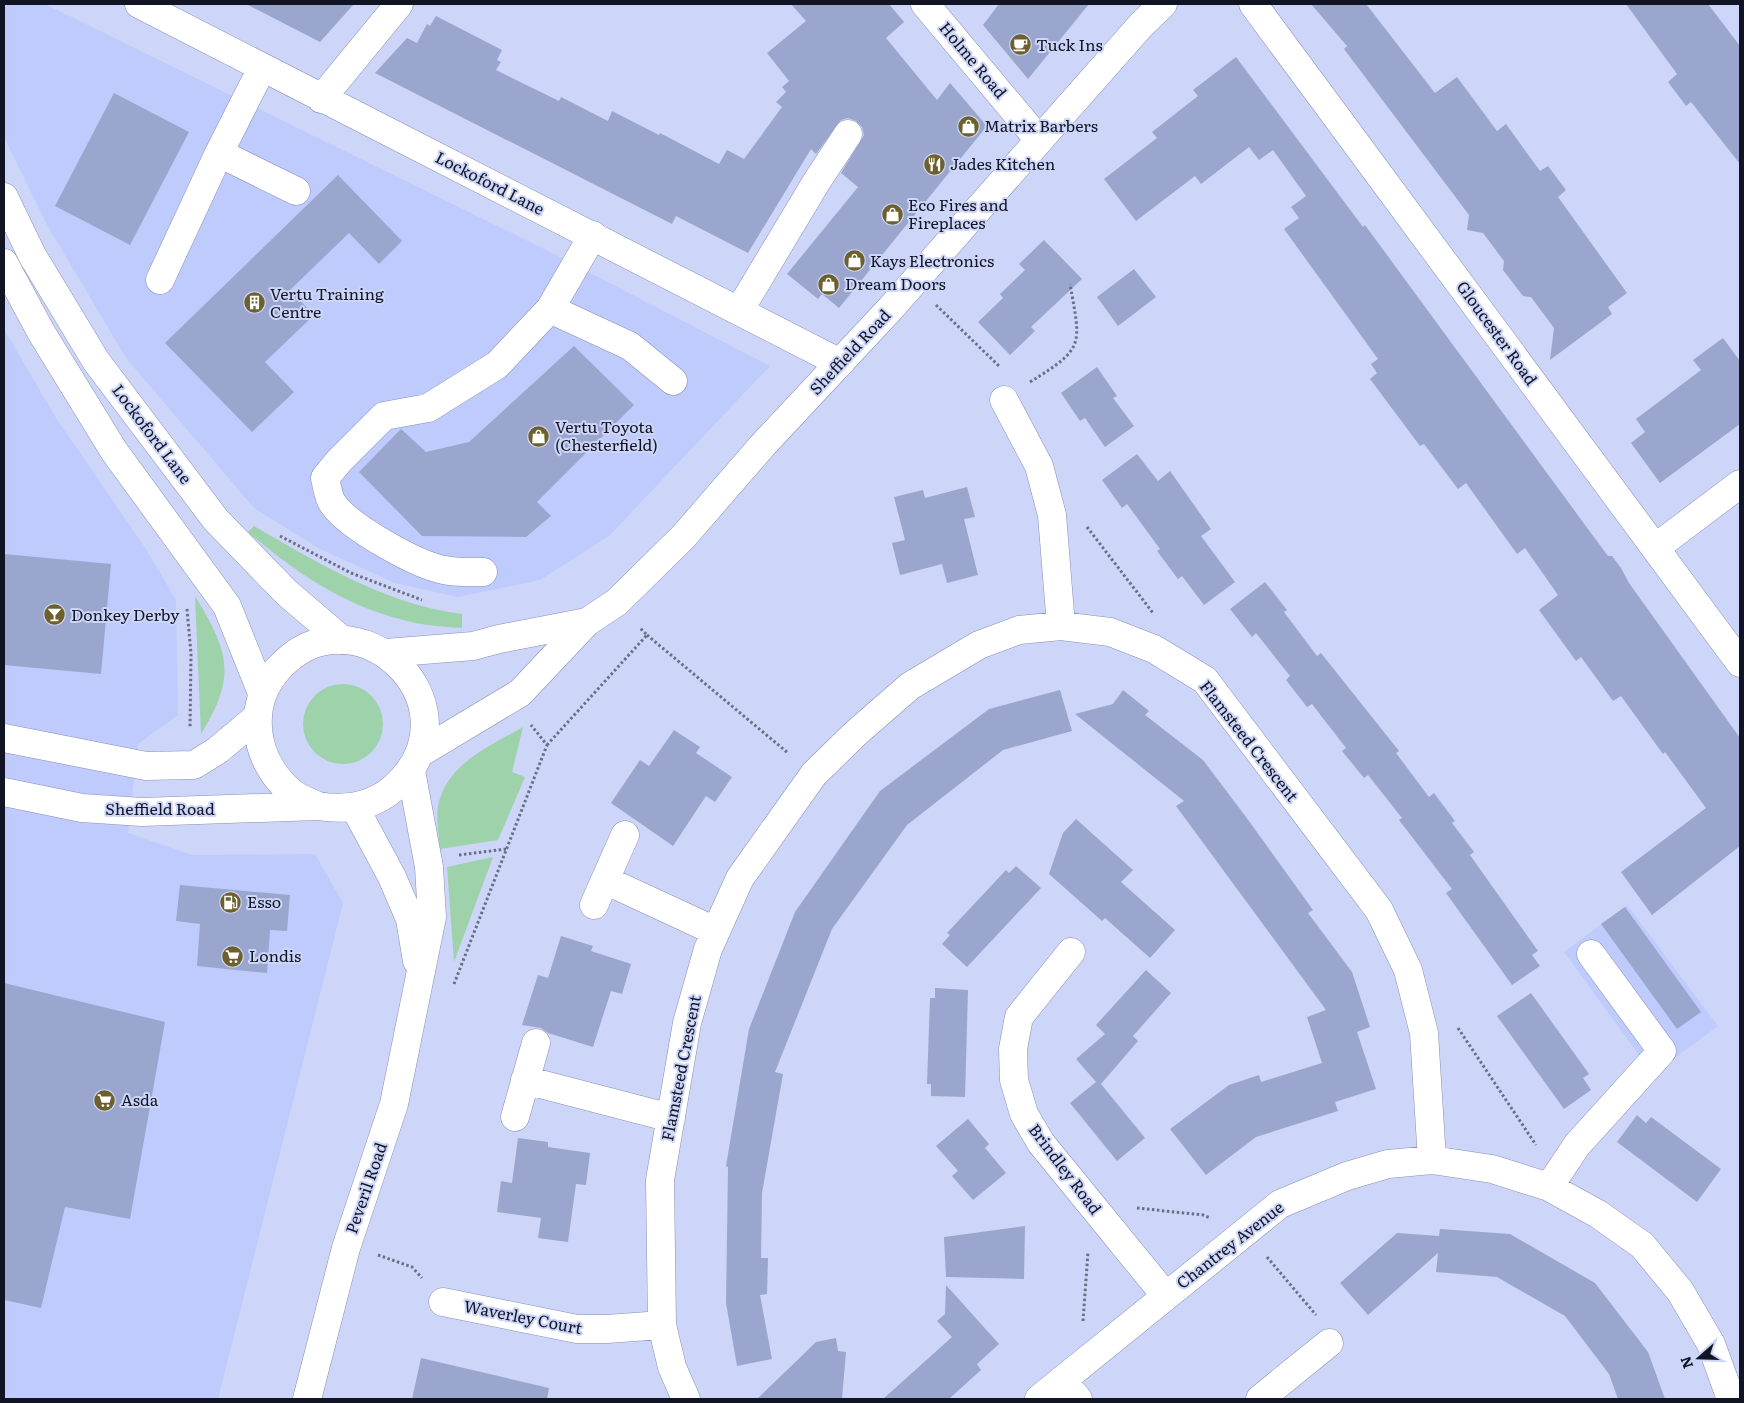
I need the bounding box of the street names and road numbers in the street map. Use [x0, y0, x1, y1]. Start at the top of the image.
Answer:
street label: Holme Road [935, 16, 1013, 103]
street label: Lockoford Lane [432, 144, 549, 220]
street label: Gloucester Road [1452, 275, 1544, 390]
street label: Sheffield Road [803, 303, 895, 400]
street label: Lockoford Lane [107, 378, 198, 488]
street label: Flamsteed Crescent [1195, 675, 1305, 807]
street label: Sheffield Road [105, 796, 215, 820]
street label: Flamsteed Crescent [654, 992, 706, 1143]
street label: Brindley Road [1024, 1118, 1108, 1219]
street label: Peveril Road [338, 1139, 392, 1237]
street label: Chantrey Avenue [1171, 1195, 1288, 1294]
street label: Waverley Court [462, 1293, 585, 1339]

